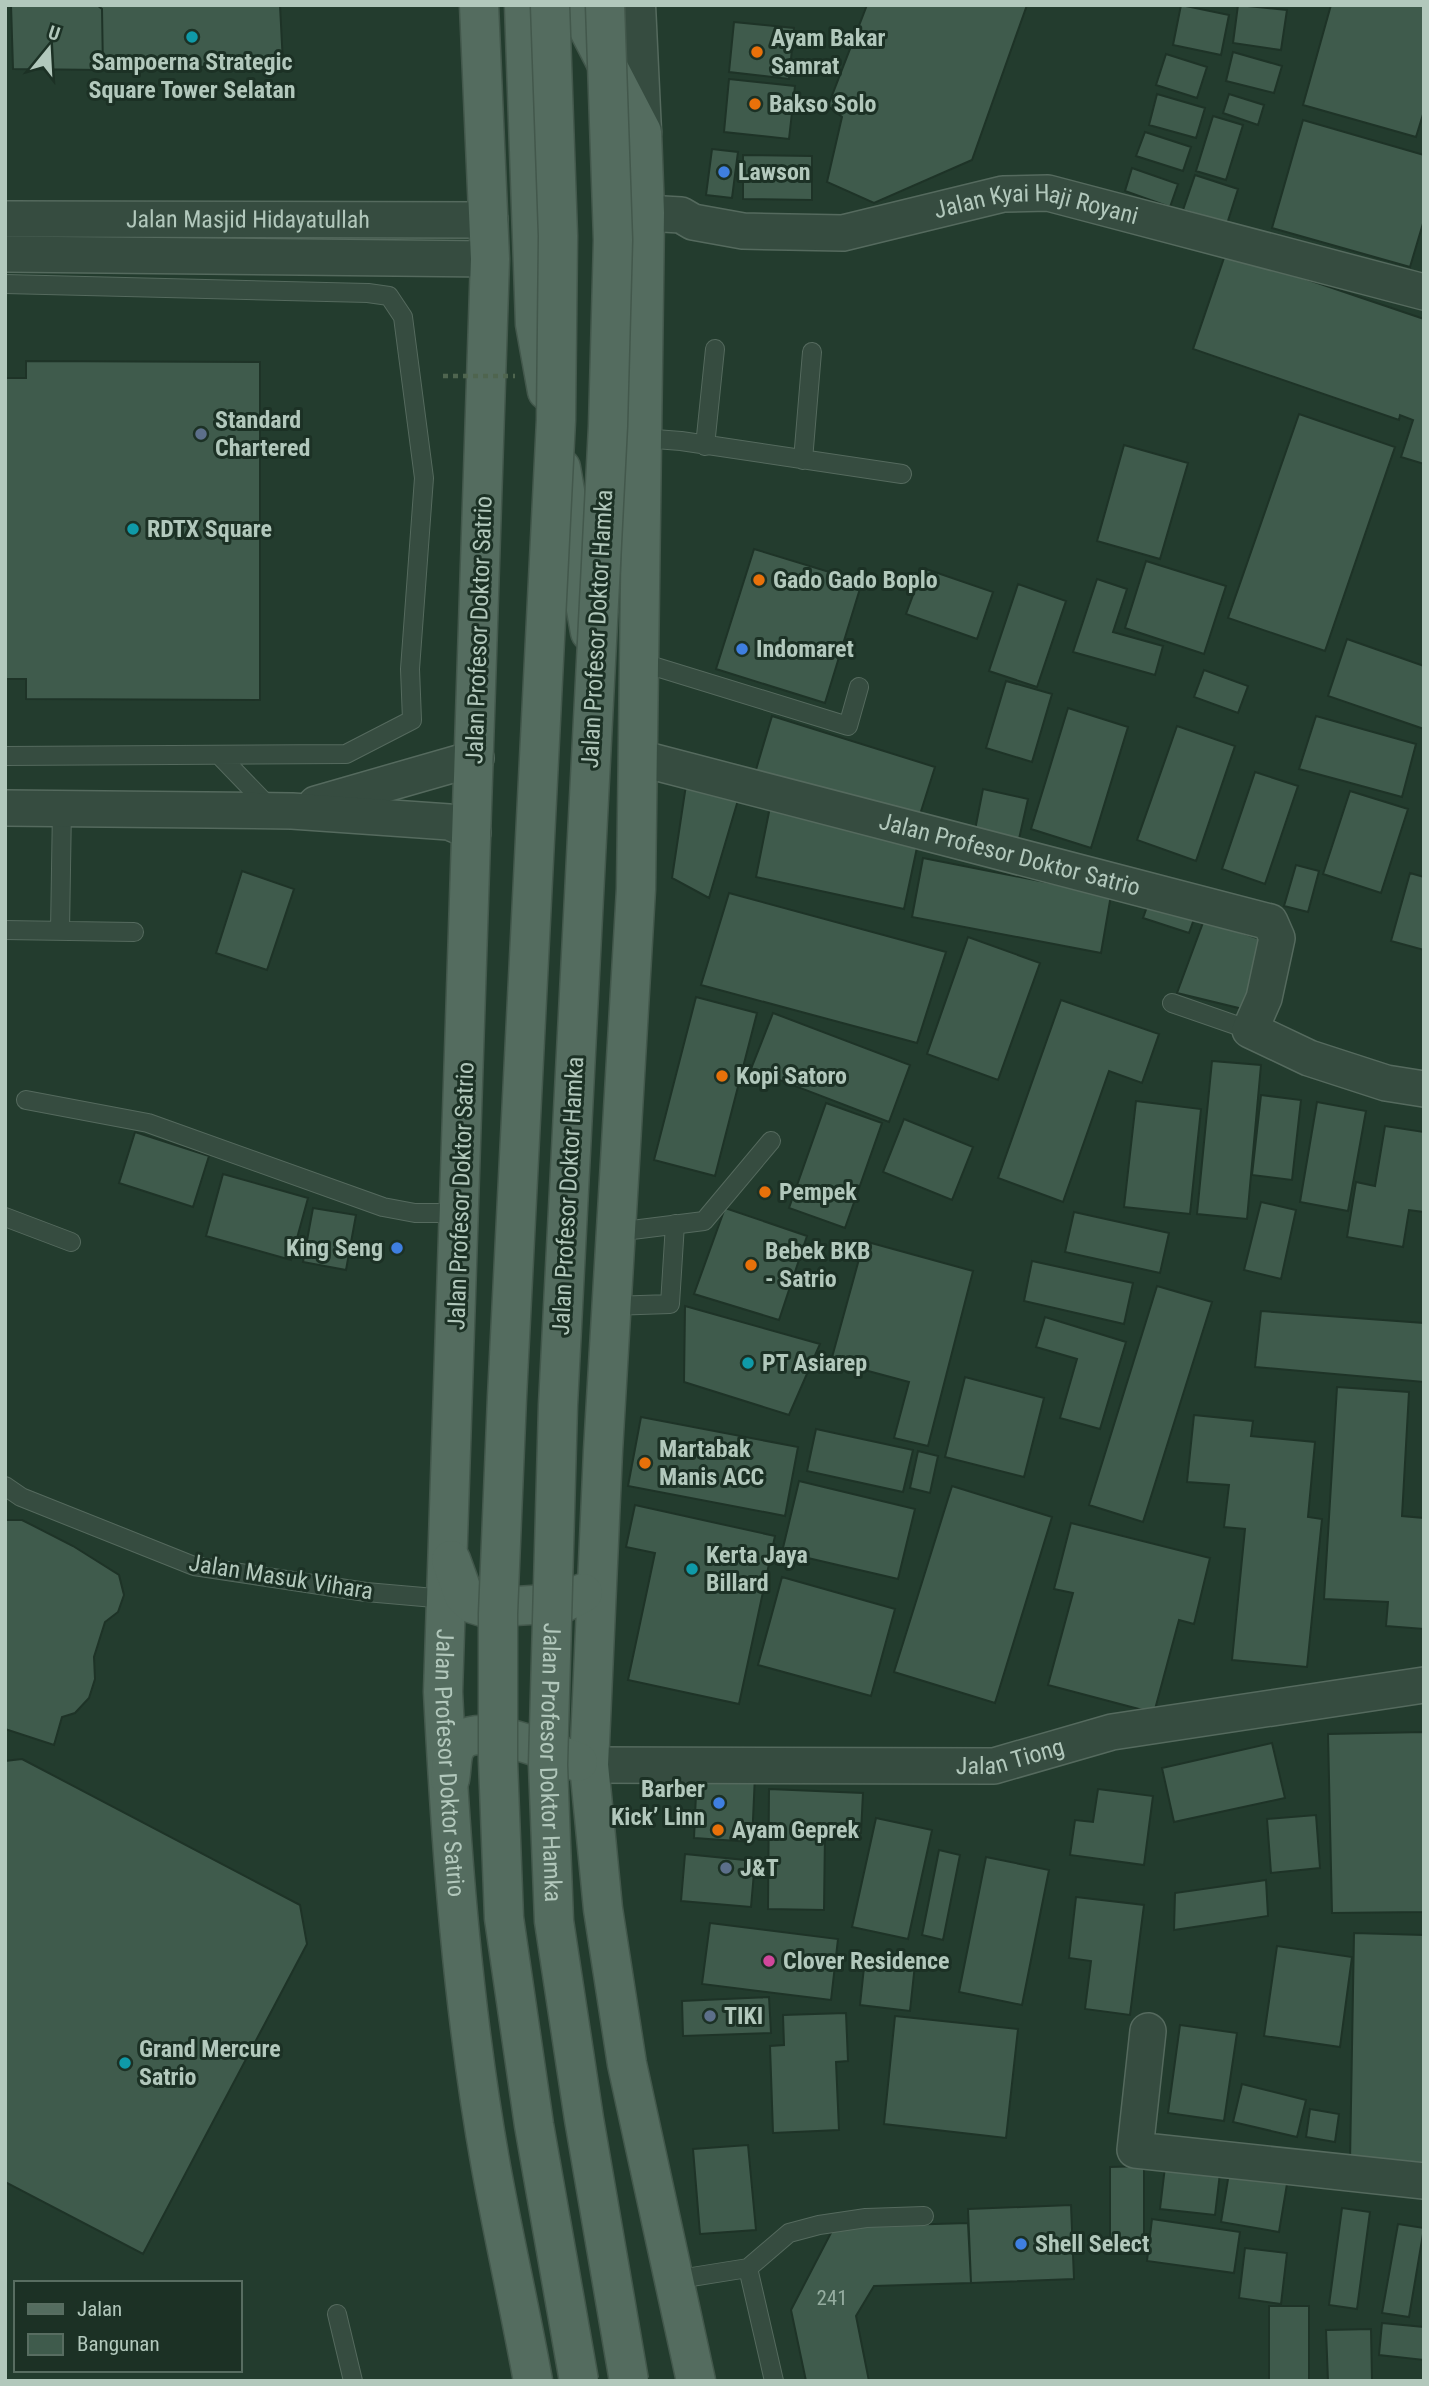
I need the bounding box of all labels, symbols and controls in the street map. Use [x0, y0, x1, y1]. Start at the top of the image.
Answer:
north arrow [14, 14, 84, 84]
text: U [45, 21, 63, 46]
place label: Ayam Bakar Samrat [771, 24, 885, 80]
marker: Sampoerna Strategic Square Tower Selatan [184, 29, 200, 45]
marker: Ayam Bakar Samrat [749, 44, 765, 60]
place label: Sampoerna Strategic Square Tower Selatan [88, 48, 296, 104]
place label: Bakso Solo [769, 90, 877, 118]
marker: Bakso Solo [747, 96, 763, 112]
place label: Lawson [738, 158, 811, 186]
marker: Lawson [716, 164, 732, 180]
street label: Jalan Kyai Haji Royani [931, 179, 1141, 230]
street label: Jalan Masjid Hidayatullah [126, 205, 370, 234]
place label: Standard Chartered [215, 406, 310, 462]
marker: Standard Chartered [193, 426, 209, 442]
street label: Jalan Profesor Doktor Hamka [576, 489, 618, 769]
street label: Jalan Profesor Doktor Satrio [460, 495, 498, 765]
place label: RDTX Square [147, 515, 272, 543]
marker: RDTX Square [125, 521, 141, 537]
place label: Gado Gado Boplo [773, 566, 938, 594]
marker: Gado Gado Boplo [751, 572, 767, 588]
place label: Indomaret [756, 635, 854, 663]
marker: Indomaret [734, 641, 750, 657]
street label: Jalan Profesor Doktor Satrio [876, 807, 1143, 902]
street label: Jalan Profesor Doktor Hamka [547, 1056, 589, 1336]
street label: Jalan Profesor Doktor Satrio [442, 1061, 480, 1331]
place label: Kopi Satoro [736, 1062, 847, 1090]
marker: Kopi Satoro [714, 1068, 730, 1084]
place label: Pempek [779, 1178, 857, 1206]
marker: Pempek [757, 1184, 773, 1200]
place label: King Seng [286, 1234, 383, 1262]
place label: Bebek BKB - Satrio [765, 1237, 871, 1293]
marker: King Seng [389, 1240, 405, 1256]
marker: Bebek BKB - Satrio [743, 1257, 759, 1273]
place label: PT Asiarep [762, 1349, 867, 1377]
marker: PT Asiarep [740, 1355, 756, 1371]
place label: Martabak Manis ACC [659, 1435, 764, 1491]
marker: Martabak Manis ACC [637, 1455, 653, 1471]
place label: Kerta Jaya Billard [706, 1541, 808, 1597]
street label: Jalan Masuk Vihara [187, 1549, 375, 1605]
marker: Kerta Jaya Billard [684, 1561, 700, 1577]
street label: Jalan Profesor Doktor Hamka [534, 1622, 567, 1902]
street label: Jalan Profesor Doktor Satrio [429, 1628, 470, 1898]
street label: Jalan Tiong [956, 1733, 1067, 1780]
place label: Barber Kick’ Linn [611, 1775, 705, 1831]
marker: Barber Kick’ Linn [711, 1795, 727, 1811]
place label: Ayam Geprek [732, 1816, 860, 1844]
marker: Ayam Geprek [710, 1822, 726, 1838]
place label: J&T [740, 1854, 779, 1882]
marker: J&T [718, 1860, 734, 1876]
place label: Clover Residence [783, 1947, 950, 1975]
marker: Clover Residence [761, 1953, 777, 1969]
place label: TIKI [724, 2002, 763, 2030]
marker: TIKI [702, 2008, 718, 2024]
place label: Grand Mercure Satrio [139, 2035, 281, 2091]
marker: Grand Mercure Satrio [117, 2055, 133, 2071]
place label: Shell Select [1035, 2230, 1149, 2258]
marker: Shell Select [1013, 2236, 1029, 2252]
legend [14, 2281, 242, 2372]
house number: 241 [816, 2286, 848, 2310]
text: Jalan [77, 2297, 122, 2321]
text: Bangunan [77, 2332, 160, 2356]

